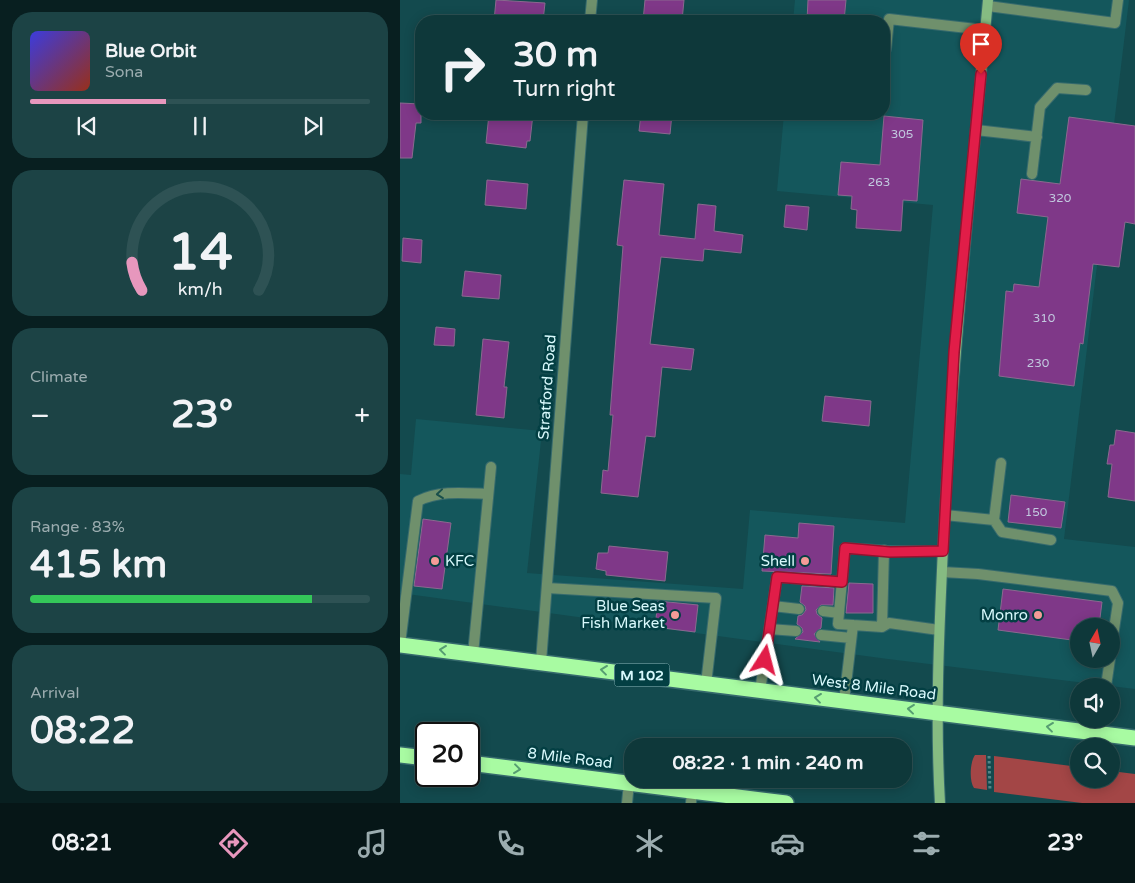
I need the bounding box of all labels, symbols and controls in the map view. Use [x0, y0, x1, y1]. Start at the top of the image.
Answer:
pin [960, 23, 1002, 74]
icon: arrive [967, 30, 995, 58]
text: 30 m [513, 34, 598, 76]
icon: right [430, 35, 495, 100]
text: Blue Orbit [105, 40, 197, 62]
text: Sona [105, 62, 143, 82]
text: Turn right [513, 76, 615, 102]
icon: previous [73, 112, 101, 140]
icon: pause [186, 112, 214, 140]
icon: next [299, 112, 327, 140]
house number: 305 [891, 127, 913, 141]
house number: 263 [868, 175, 890, 189]
house number: 320 [1049, 191, 1072, 205]
text: 14 [167, 221, 233, 284]
text: km/h [178, 279, 222, 300]
house number: 310 [1033, 311, 1056, 325]
street label: Stratford Road [534, 334, 560, 440]
house number: 230 [1027, 356, 1050, 370]
text: Climate [30, 367, 88, 387]
text: 23° [171, 392, 233, 438]
text: − [30, 399, 50, 433]
text: + [354, 399, 370, 433]
one-way arrow [436, 488, 444, 499]
house number: 150 [1025, 505, 1048, 519]
text: Range · 83% [30, 517, 125, 537]
text: 415 km [30, 542, 167, 588]
place label: KFC [445, 552, 474, 570]
place label: Shell [761, 552, 795, 570]
marker: KFC [429, 555, 441, 567]
marker: Shell [799, 555, 811, 567]
place label: Blue Seas Fish Market [581, 597, 665, 632]
place label: Monro [981, 606, 1028, 624]
marker: Blue Seas Fish Market [669, 609, 681, 621]
marker: Monro [1032, 609, 1044, 621]
north arrow [1070, 618, 1120, 668]
map controls [1070, 618, 1120, 788]
position arrow [738, 633, 790, 685]
one-way arrow [439, 645, 447, 656]
road number: M 102 [614, 664, 670, 686]
one-way arrow [600, 666, 609, 676]
street label: West 8 Mile Road [811, 670, 937, 704]
button: sound [1070, 678, 1120, 728]
text: Arrival [30, 683, 79, 703]
one-way arrow [813, 693, 821, 704]
one-way arrow [907, 704, 915, 715]
text: 08:22 [30, 708, 135, 754]
speed limit sign: 20 [415, 722, 480, 787]
one-way arrow [1046, 722, 1054, 733]
button: search [1070, 738, 1120, 788]
street label: 8 Mile Road [527, 744, 613, 772]
text: 08:22 · 1 min · 240 m [672, 752, 864, 774]
one-way arrow [513, 763, 521, 774]
icon: directions [216, 826, 251, 861]
icon: music [355, 826, 390, 861]
icon: phone [493, 826, 528, 861]
icon: climate [632, 826, 667, 861]
icon: car [770, 826, 805, 861]
icon: filters [909, 826, 944, 861]
text: 08:21 [52, 830, 113, 856]
text: 23° [1047, 830, 1083, 856]

